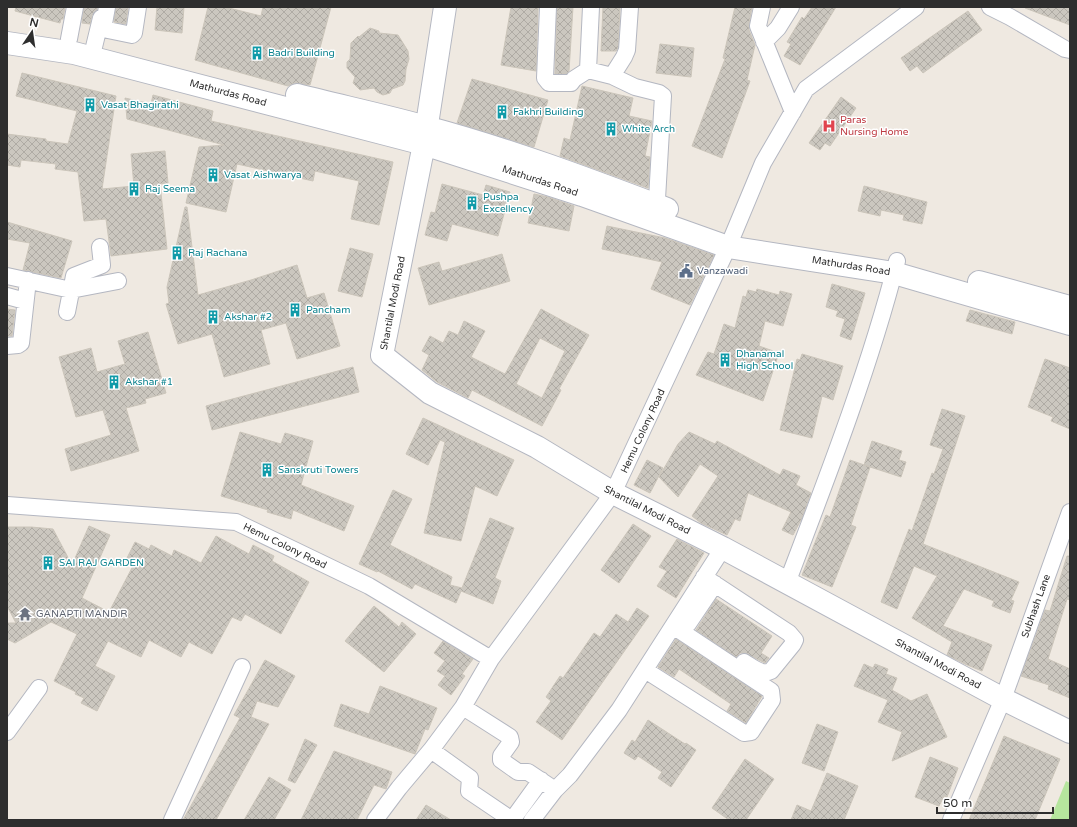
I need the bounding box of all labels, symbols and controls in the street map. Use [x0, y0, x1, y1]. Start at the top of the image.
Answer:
north arrow [12, 12, 52, 52]
text: N [28, 15, 40, 30]
building icon: Badri Building [249, 45, 265, 61]
place label: Badri Building [268, 47, 335, 59]
street label: Mathurdas Road [188, 77, 268, 109]
building icon: Vasat Bhagirathi [82, 97, 98, 113]
place label: Vasat Bhagirathi [101, 99, 179, 111]
building icon: Fakhri Building [494, 104, 510, 120]
place label: Fakhri Building [513, 106, 584, 118]
place label: Paras Nursing Home [840, 114, 909, 138]
hospital icon: Paras Nursing Home [821, 118, 837, 134]
building icon: White Arch [603, 121, 619, 137]
place label: White Arch [622, 123, 675, 135]
street label: Mathurdas Road [500, 163, 580, 199]
building icon: Vasat Aishwarya [205, 167, 221, 183]
place label: Vasat Aishwarya [224, 169, 302, 181]
building icon: Raj Seema [126, 181, 142, 197]
place label: Raj Seema [145, 183, 195, 195]
place label: Pushpa Excellency [483, 191, 534, 215]
building icon: Pushpa Excellency [464, 195, 480, 211]
building icon: Raj Rachana [169, 245, 185, 261]
place label: Raj Rachana [188, 247, 247, 259]
street label: Mathurdas Road [811, 254, 891, 278]
street label: Shantilal Modi Road [378, 255, 408, 351]
public building icon: Vanzawadi [678, 263, 694, 279]
place label: Vanzawadi [697, 265, 748, 277]
building icon: Pancham [287, 302, 303, 318]
place label: Pancham [306, 304, 350, 316]
building icon: Akshar #2 [205, 309, 221, 325]
place label: Akshar #2 [224, 311, 272, 323]
place label: Dhanamal High School [736, 348, 793, 372]
building icon: Dhanamal High School [717, 352, 733, 368]
building icon: Akshar #1 [106, 374, 122, 390]
place label: Akshar #1 [125, 376, 173, 388]
street label: Hemu Colony Road [618, 387, 668, 475]
building icon: Sanskruti Towers [259, 462, 275, 478]
place label: Sanskruti Towers [278, 464, 359, 476]
street label: Shantilal Modi Road [602, 483, 692, 537]
street label: Hemu Colony Road [241, 521, 329, 571]
building icon: SAI RAJ GARDEN [40, 555, 56, 571]
place label: SAI RAJ GARDEN [59, 557, 144, 569]
street label: Subhash Lane [1019, 572, 1053, 639]
temple icon: GANAPTI MANDIR [17, 606, 33, 622]
place label: GANAPTI MANDIR [36, 608, 127, 620]
street label: Shantilal Modi Road [893, 636, 983, 692]
scale bar [937, 789, 1053, 815]
text: 50 m [943, 796, 972, 810]

